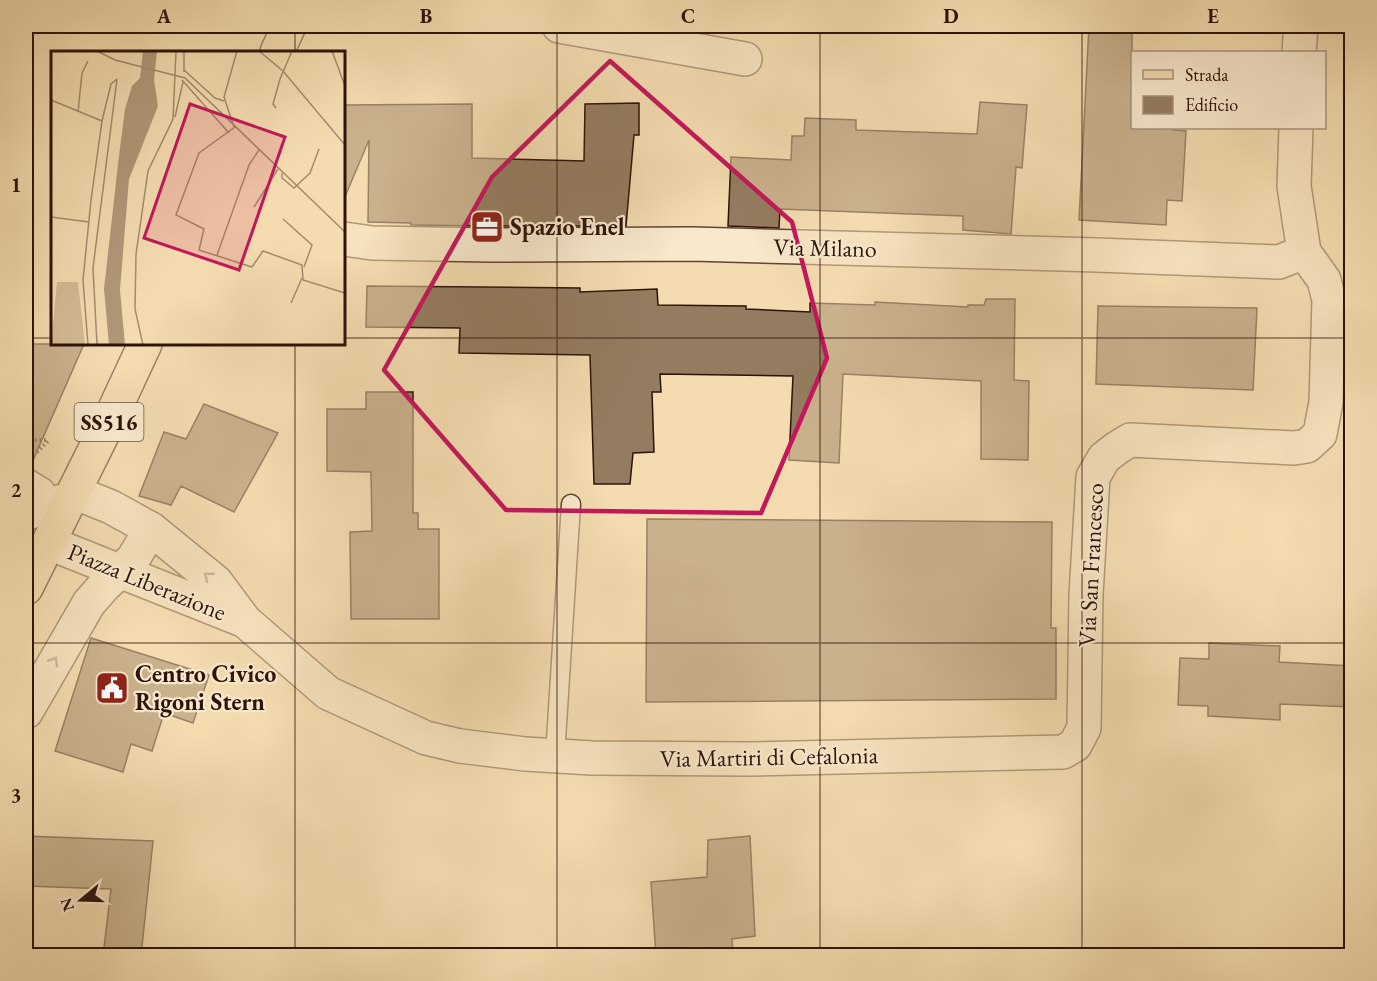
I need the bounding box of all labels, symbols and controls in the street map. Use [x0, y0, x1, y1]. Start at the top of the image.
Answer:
text: A [156, 3, 172, 29]
text: B [420, 3, 432, 29]
text: C [681, 3, 695, 29]
text: D [943, 3, 959, 29]
text: E [1207, 3, 1219, 29]
inset map [51, 51, 345, 345]
legend [1131, 51, 1326, 129]
text: Strada [1185, 63, 1229, 86]
text: Edificio [1185, 93, 1238, 116]
text: 1 [11, 172, 21, 198]
office icon: Spazio Enel [469, 209, 505, 245]
place label: Spazio Enel [510, 211, 625, 242]
street label: Via Milano [773, 231, 877, 264]
road number: SS516 [74, 403, 144, 441]
text: 2 [11, 477, 22, 503]
street label: Via San Francesco [1071, 482, 1110, 648]
street label: Piazza Liberazione [63, 536, 231, 627]
one-way arrow [204, 572, 215, 583]
one-way arrow [47, 657, 58, 667]
place label: Centro Civico Rigoni Stern [135, 658, 276, 718]
public building icon: Centro Civico Rigoni Stern [94, 670, 130, 706]
street label: Via Martiri di Cefalonia [660, 739, 879, 774]
text: 3 [11, 782, 21, 808]
north arrow [51, 870, 111, 930]
text: N [55, 895, 79, 914]

